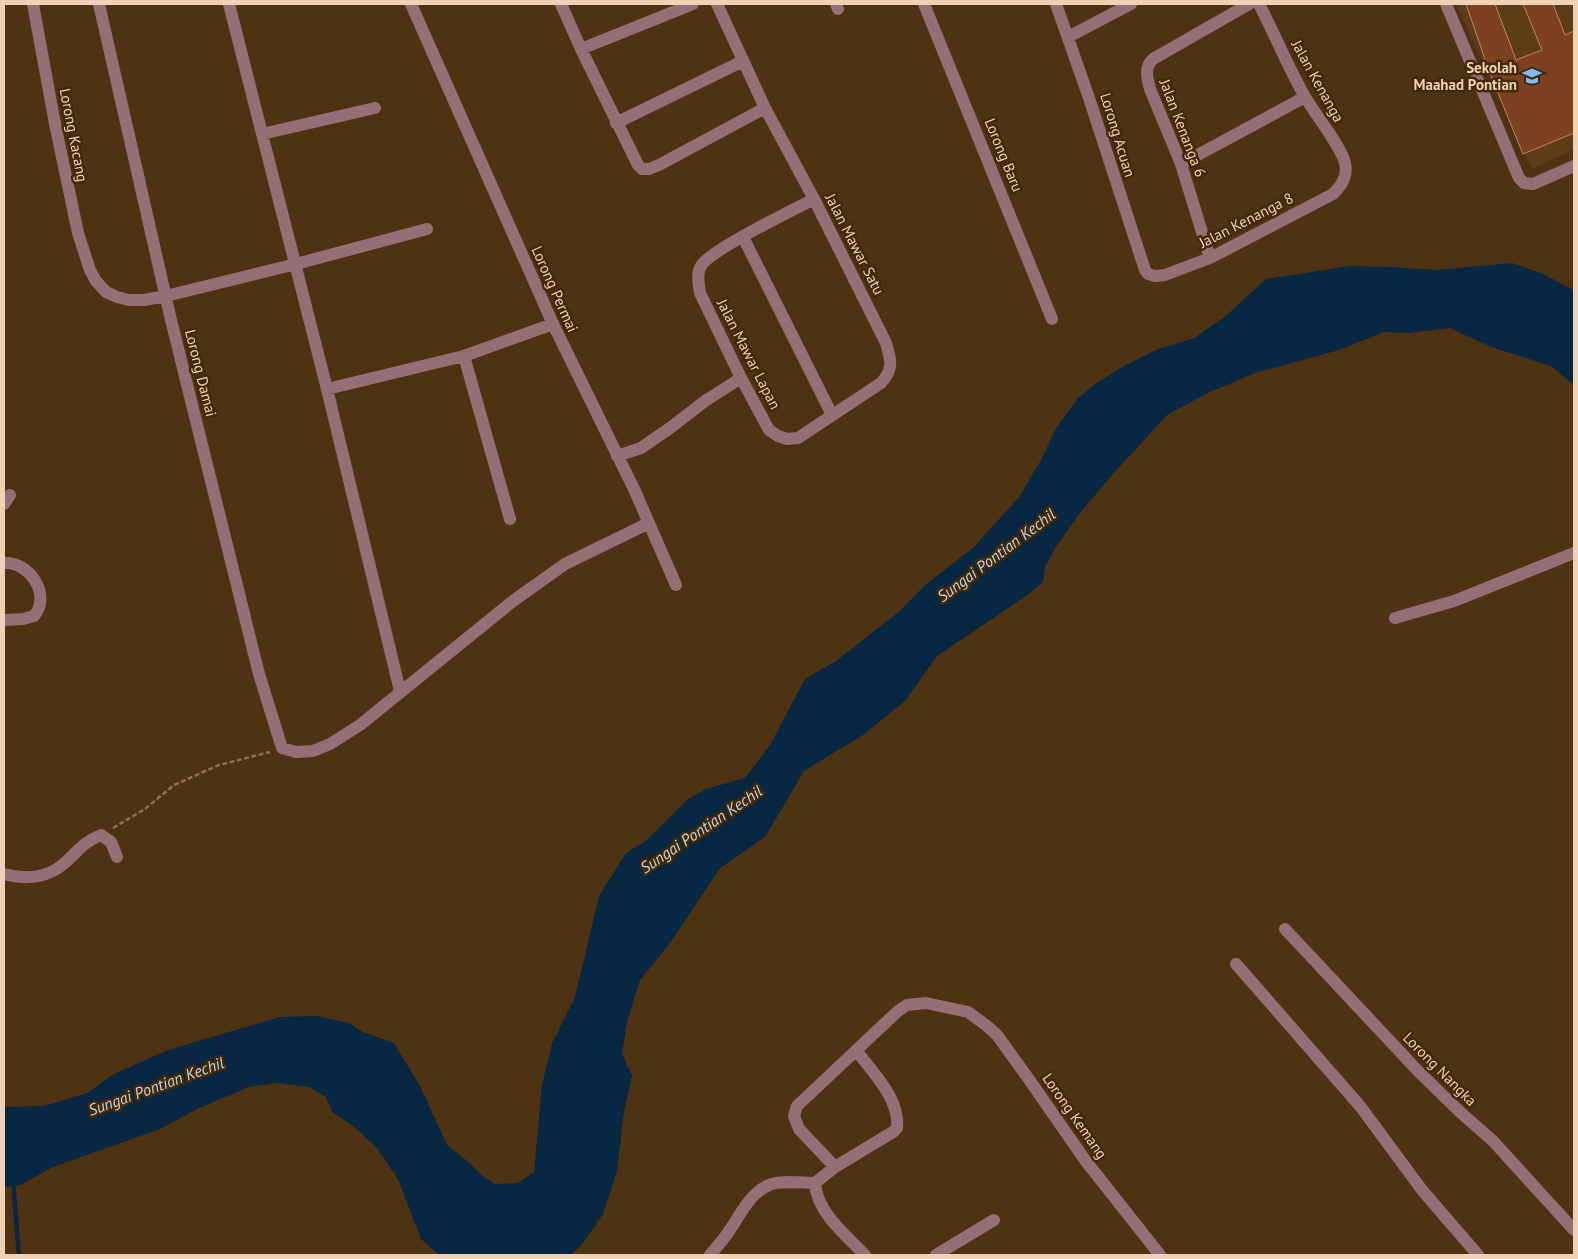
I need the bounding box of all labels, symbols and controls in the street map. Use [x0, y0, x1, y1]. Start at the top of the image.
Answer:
street label: Jalan Kenanga [1287, 36, 1348, 126]
place label: Sekolah Maahad Pontian [1413, 58, 1517, 94]
school or university icon: Sekolah Maahad Pontian [1521, 65, 1543, 87]
street label: Jalan Kenanga 6 [1155, 75, 1210, 180]
street label: Lorong Kacang [56, 87, 92, 183]
street label: Lorong Acuan [1096, 91, 1140, 179]
street label: Lorong Baru [981, 115, 1027, 195]
street label: Jalan Kenanga 8 [1195, 188, 1296, 252]
street label: Jalan Mawar Satu [821, 189, 889, 298]
street label: Lorong Permai [528, 243, 582, 335]
street label: Jalan Mawar Lapan [713, 295, 785, 412]
street label: Lorong Damai [181, 327, 221, 419]
water label: Sungai Pontian Kechil [933, 504, 1060, 606]
water label: Sungai Pontian Kechil [636, 780, 766, 877]
street label: Lorong Nangka [1399, 1028, 1481, 1110]
water label: Sungai Pontian Kechil [85, 1052, 227, 1120]
street label: Lorong Kemang [1038, 1069, 1112, 1163]

